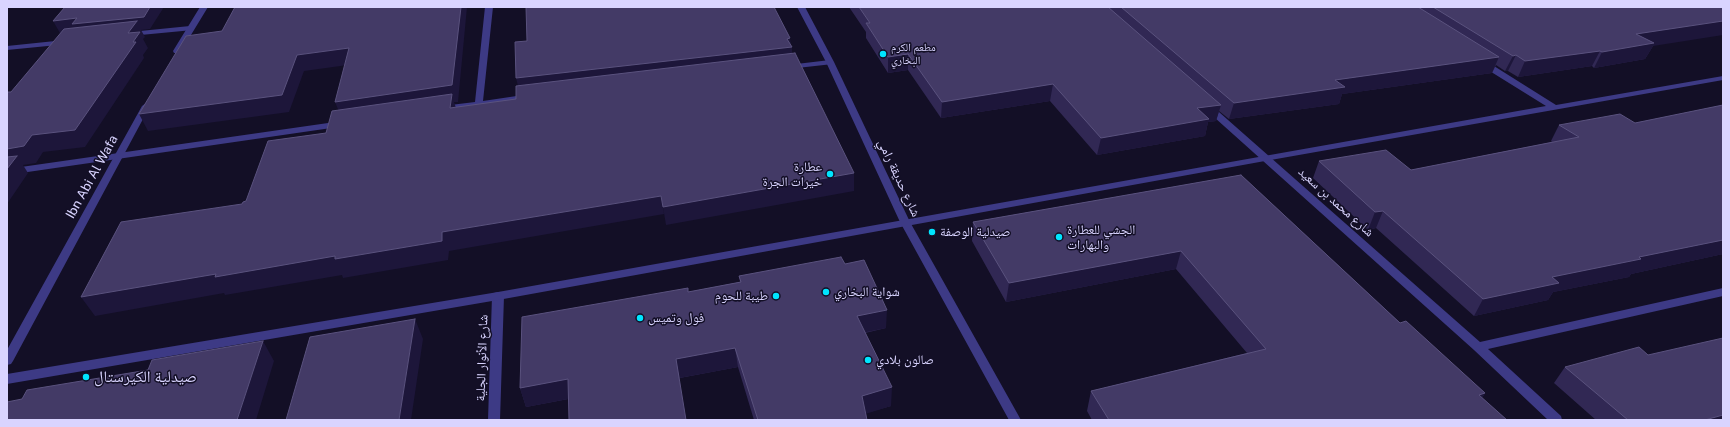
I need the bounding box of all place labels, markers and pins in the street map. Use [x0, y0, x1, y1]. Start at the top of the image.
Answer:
place label: مطعم الكرم البخاري [891, 41, 936, 67]
marker: مطعم الكرم البخاري [878, 49, 888, 59]
place label: عطارة خيرات الجرة [762, 159, 822, 190]
marker: عطارة خيرات الجرة [825, 169, 835, 179]
place label: الجشي للعطارة والبهارات [1067, 222, 1135, 253]
place label: صيدلية الوصفة [940, 224, 1011, 240]
marker: صيدلية الوصفة [927, 227, 937, 237]
marker: الجشي للعطارة والبهارات [1054, 232, 1064, 242]
place label: شواية البخاري [834, 284, 900, 300]
marker: شواية البخاري [821, 287, 831, 297]
place label: طيبة للحوم [715, 288, 768, 304]
marker: طيبة للحوم [771, 291, 781, 301]
place label: فول وتميس [648, 310, 704, 326]
marker: فول وتميس [635, 313, 645, 323]
place label: صالون بلادي [876, 352, 934, 368]
marker: صالون بلادي [863, 355, 873, 365]
place label: صيدلية الكيرستال [94, 367, 197, 387]
marker: صيدلية الكيرستال [81, 372, 91, 382]

